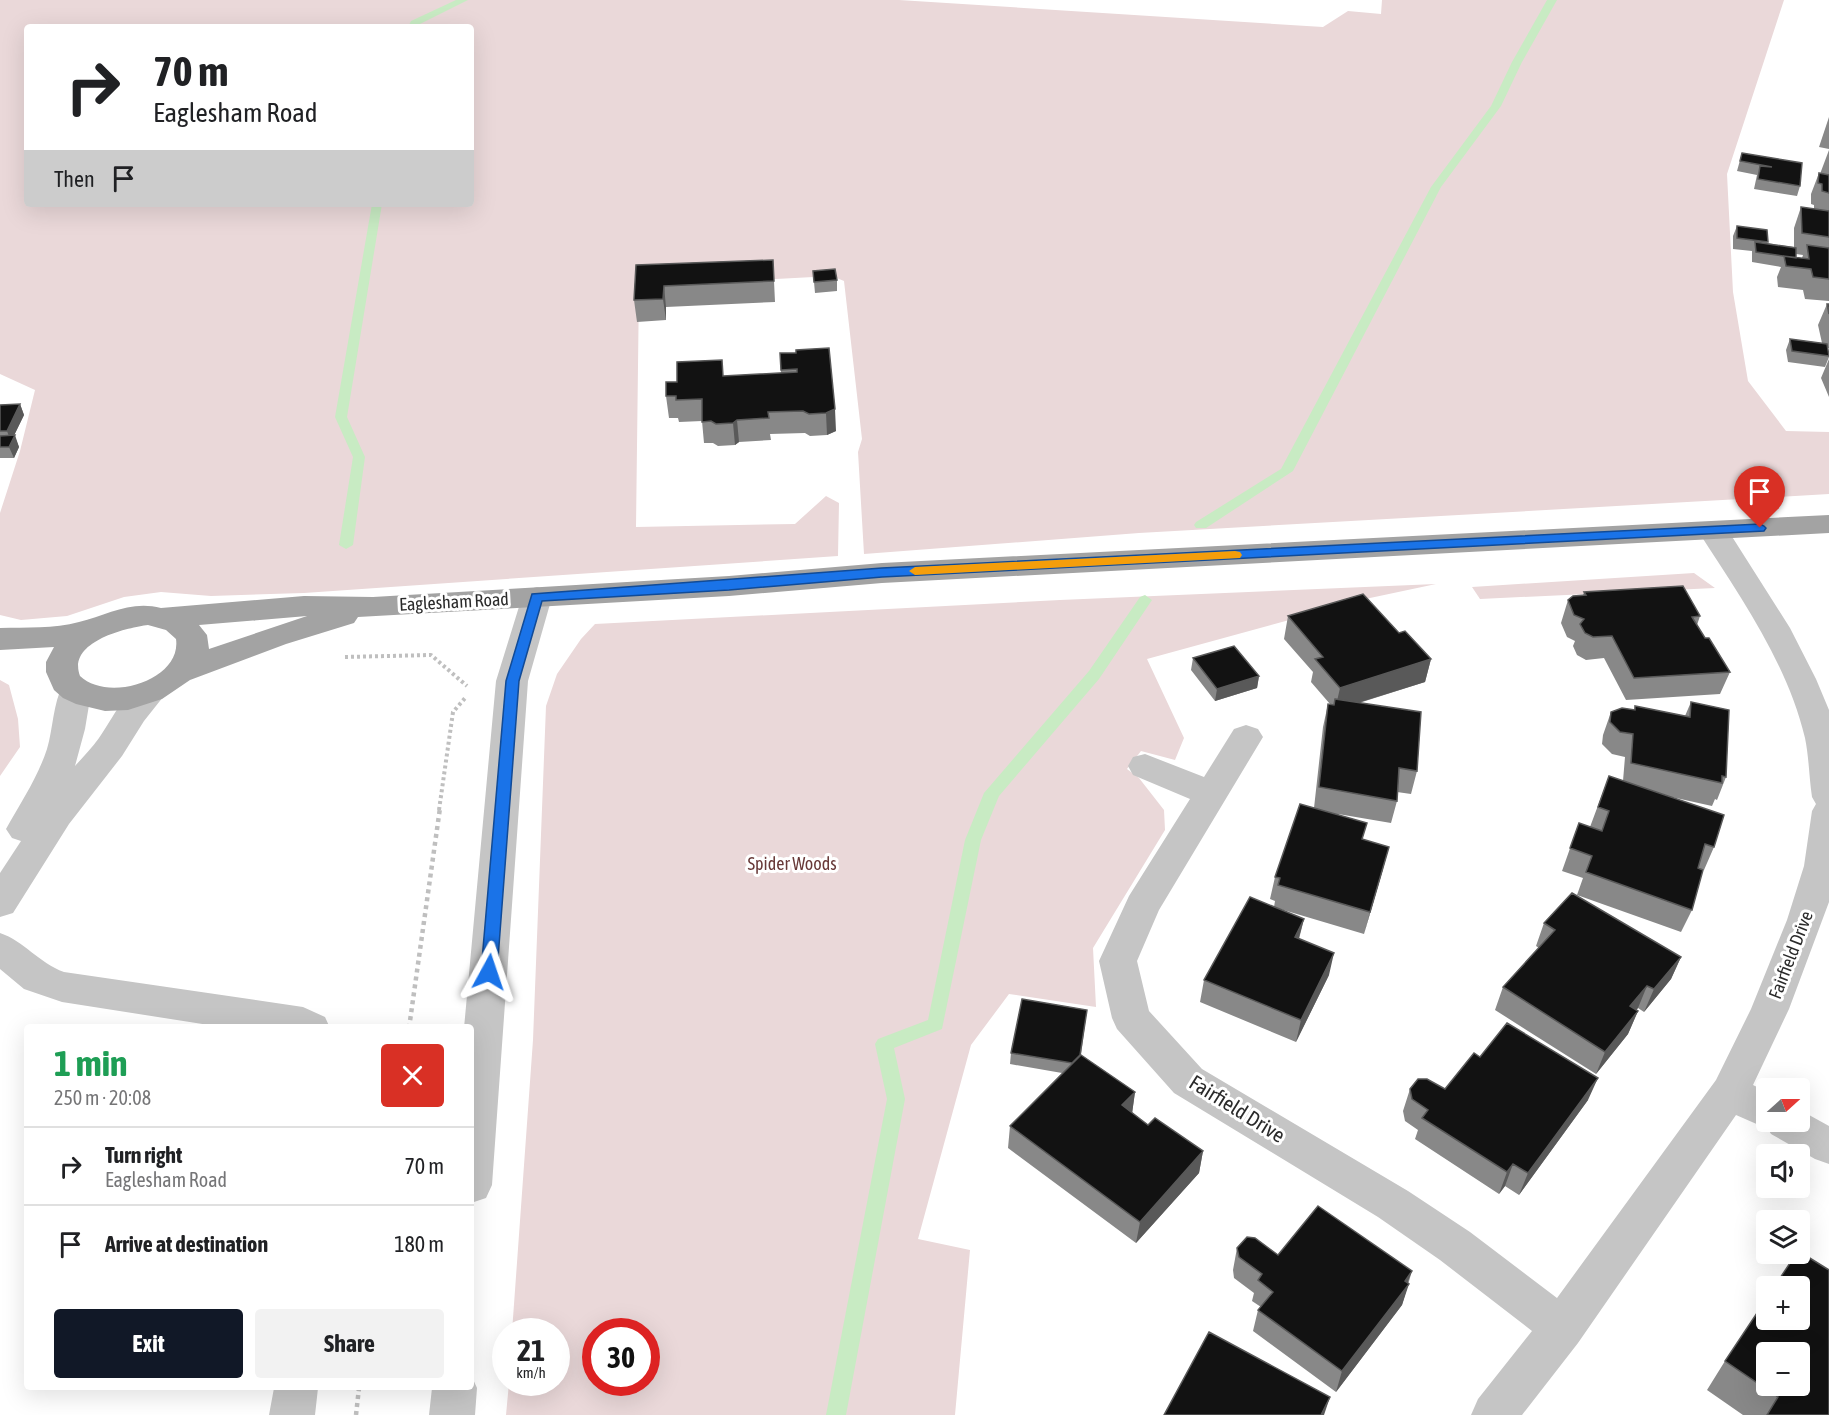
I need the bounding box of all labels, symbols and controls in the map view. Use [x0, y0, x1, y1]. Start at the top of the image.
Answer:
text: 70 m [153, 47, 228, 95]
icon: right [54, 48, 132, 126]
text: Eaglesham Road [153, 97, 318, 128]
icon: arrive [107, 162, 140, 195]
text: Then [54, 166, 95, 192]
pin [1734, 466, 1785, 528]
icon: arrive [1743, 475, 1776, 508]
street label: Eaglesham Road [399, 588, 509, 615]
park label: Spider Woods [747, 853, 837, 874]
street label: Fairfield Drive [1764, 908, 1817, 1002]
position arrow [457, 940, 521, 1004]
text: 1 min [54, 1042, 128, 1084]
button: close [381, 1044, 444, 1107]
street label: Fairfield Drive [1185, 1069, 1290, 1147]
north arrow [1756, 1078, 1810, 1132]
map controls [1756, 1078, 1810, 1396]
text: 250 m · 20:08 [54, 1086, 151, 1109]
text: Turn right [105, 1142, 182, 1168]
button: sound [1756, 1144, 1810, 1198]
icon: right [54, 1150, 87, 1183]
text: 70 m [404, 1153, 444, 1179]
text: Eaglesham Road [105, 1168, 227, 1191]
button: layers [1756, 1210, 1810, 1264]
icon: arrive [54, 1228, 87, 1261]
text: Arrive at destination [105, 1231, 268, 1257]
text: 180 m [394, 1231, 444, 1257]
button: + [1756, 1276, 1810, 1330]
button: Exit [54, 1309, 243, 1378]
button: Share [255, 1309, 444, 1378]
speed limit sign: 30 [582, 1318, 660, 1396]
text: 21 [517, 1333, 545, 1367]
button: − [1756, 1342, 1810, 1396]
text: km/h [516, 1364, 546, 1381]

